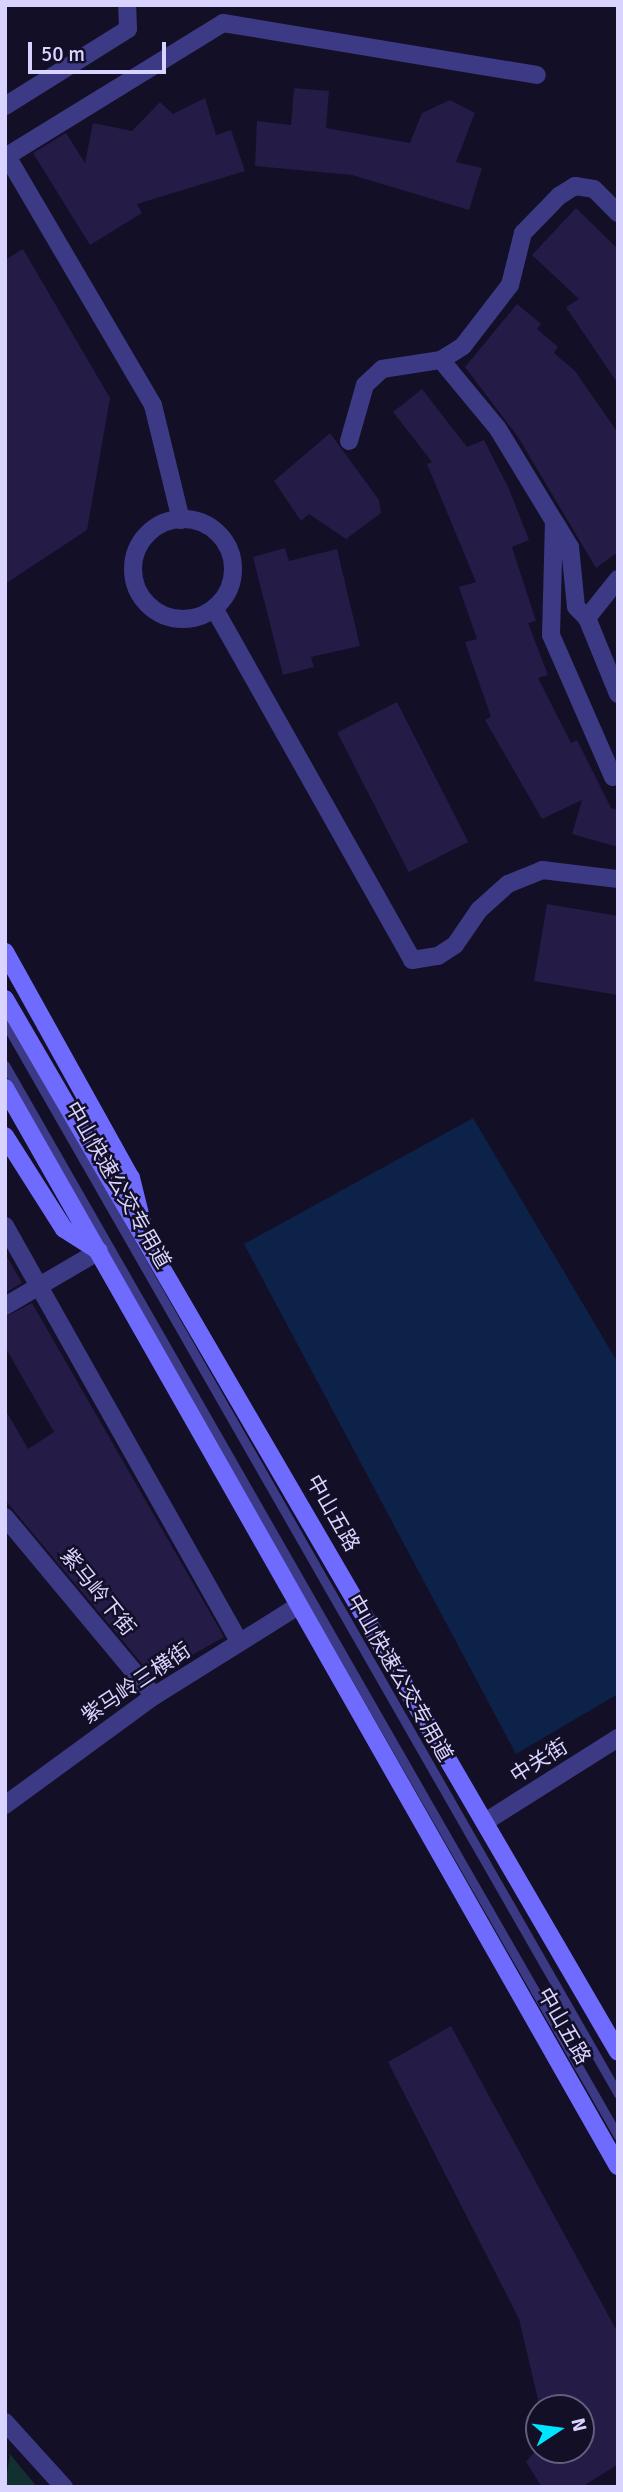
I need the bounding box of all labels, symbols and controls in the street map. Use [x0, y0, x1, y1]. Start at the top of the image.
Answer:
scale bar [32, 28, 170, 72]
text: 50 m [41, 41, 85, 67]
street label: 中山快速公交专用道 [60, 1097, 176, 1273]
street label: 中山五路 [301, 1470, 365, 1556]
street label: 紫马岭下街 [55, 1543, 141, 1641]
street label: 中山快速公交专用道 [342, 1590, 458, 1766]
street label: 紫马岭三横街 [77, 1637, 195, 1729]
street label: 中关街 [506, 1734, 572, 1788]
street label: 中山五路 [532, 1983, 596, 2069]
north arrow [525, 2394, 595, 2464]
text: N [565, 2416, 592, 2434]

